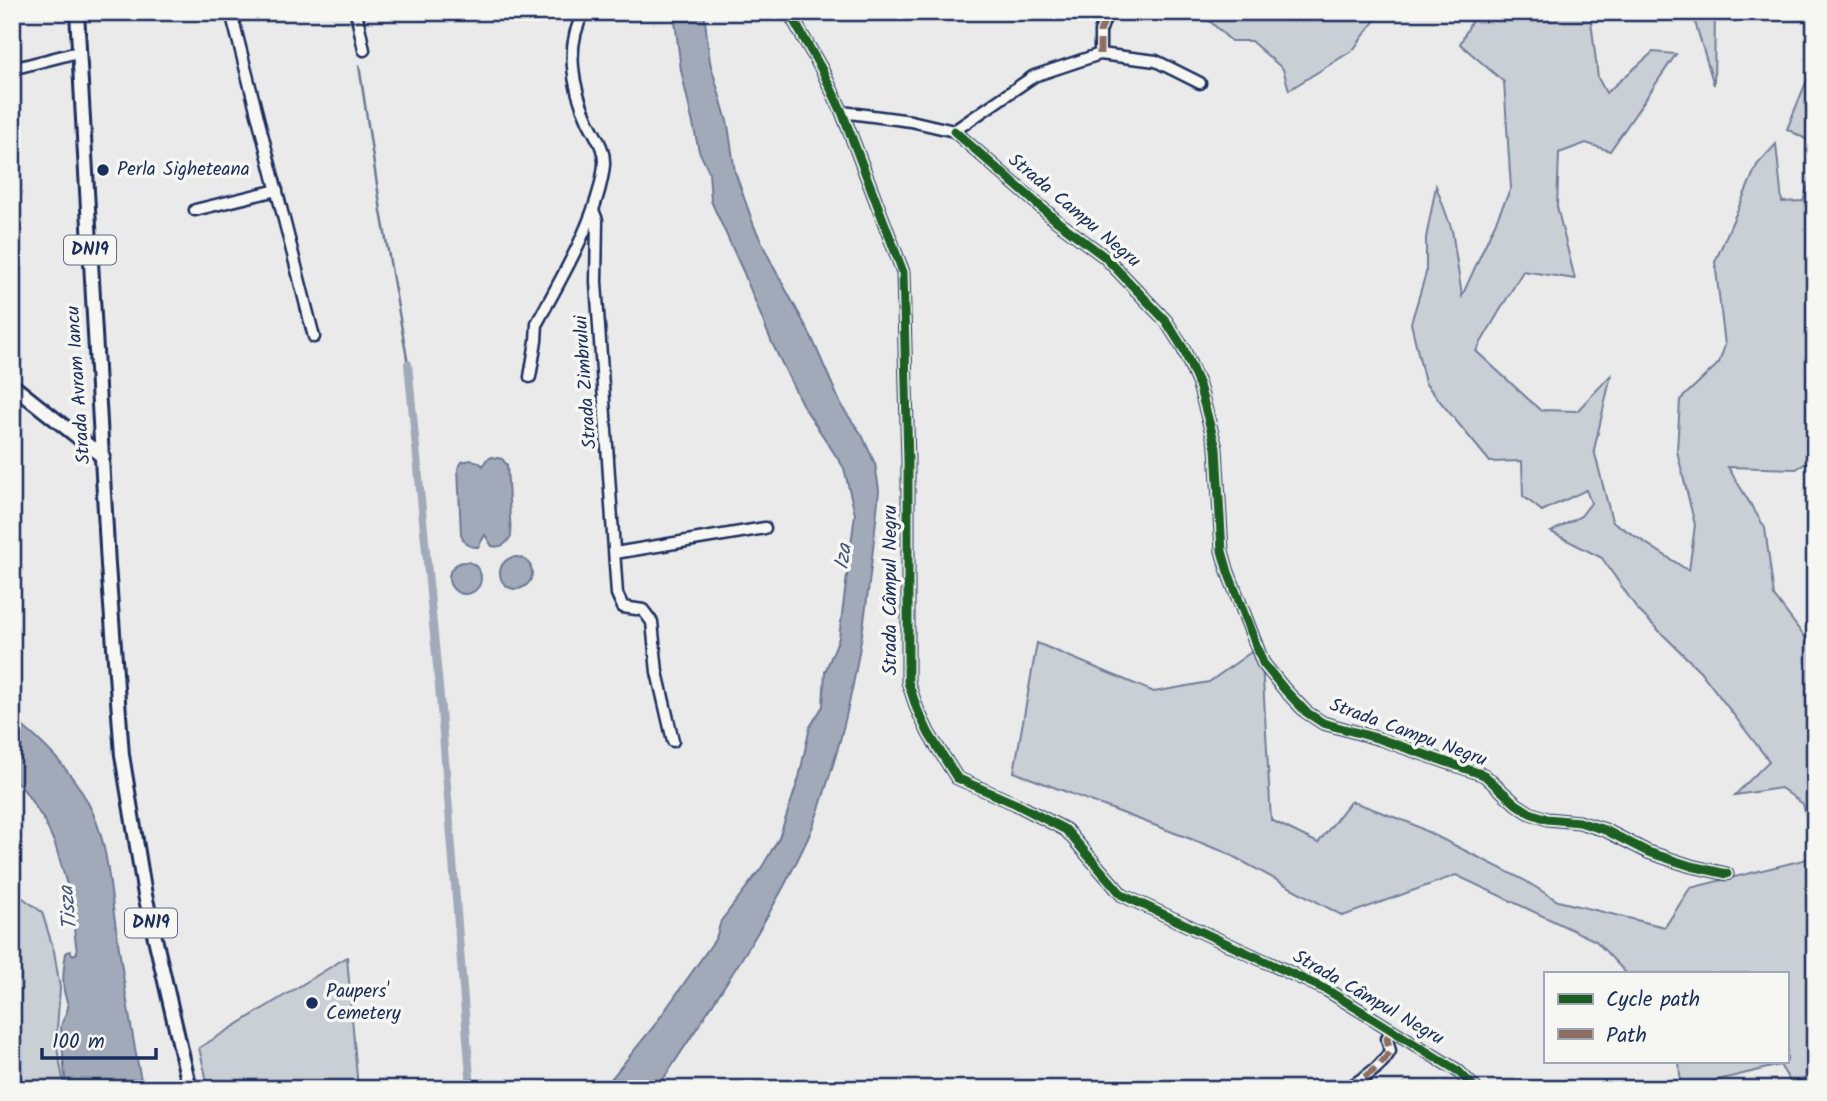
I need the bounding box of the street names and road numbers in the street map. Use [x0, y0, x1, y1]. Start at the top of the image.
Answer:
street label: Strada Campu Negru [1001, 146, 1147, 276]
road number: DN19 [64, 236, 116, 264]
street label: Strada Avram Iancu [59, 305, 99, 465]
street label: Strada Zimbrului [566, 313, 606, 450]
street label: Strada Câmpul Negru [876, 505, 906, 675]
street label: Strada Campu Negru [1325, 691, 1491, 775]
road number: DN19 [125, 908, 177, 938]
street label: Strada Câmpul Negru [1287, 942, 1449, 1054]

